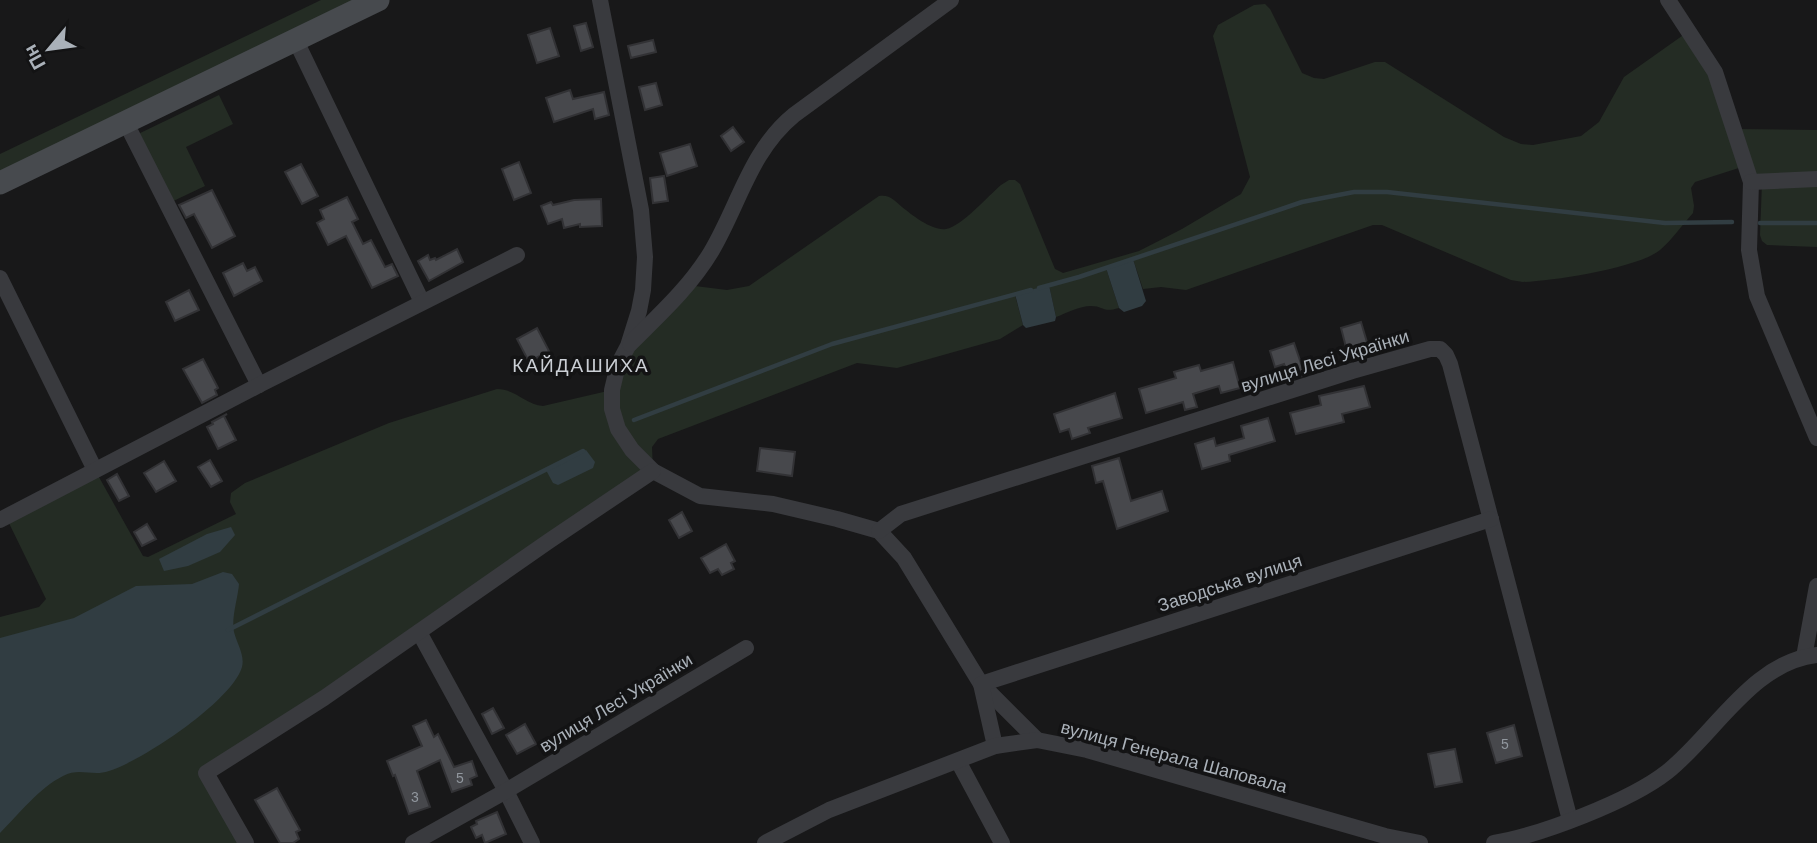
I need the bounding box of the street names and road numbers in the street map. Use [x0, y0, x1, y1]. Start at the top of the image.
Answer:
street label: вулиця Лесі Українки [1239, 326, 1411, 396]
street label: Заводська вулиця [1155, 550, 1305, 616]
street label: вулиця Лесі Українки [536, 649, 696, 757]
street label: вулиця Генерала Шаповала [1059, 717, 1290, 797]

